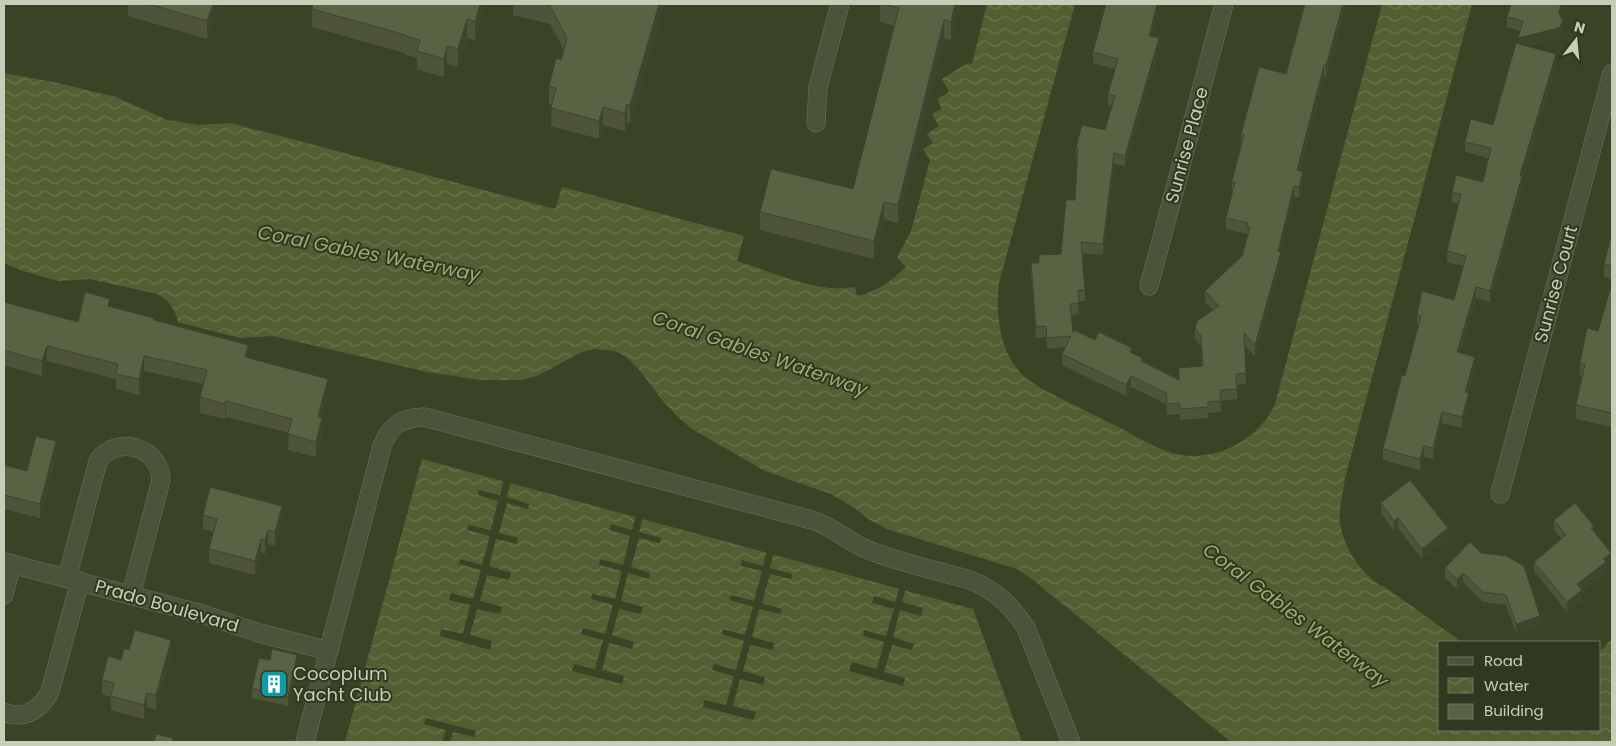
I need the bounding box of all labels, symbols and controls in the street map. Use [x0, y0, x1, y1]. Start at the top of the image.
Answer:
north arrow [1551, 15, 1601, 65]
text: N [1572, 16, 1587, 39]
street label: Sunrise Place [1159, 84, 1214, 206]
water label: Coral Gables Waterway [255, 219, 484, 289]
street label: Sunrise Court [1528, 223, 1583, 345]
water label: Coral Gables Waterway [649, 304, 872, 403]
water label: Coral Gables Waterway [1197, 537, 1395, 695]
street label: Prado Boulevard [92, 573, 242, 638]
legend [1438, 641, 1601, 731]
text: Road [1484, 650, 1523, 671]
place label: Cocoplum Yacht Club [293, 661, 392, 707]
building icon: Cocoplum Yacht Club [259, 669, 289, 699]
text: Water [1484, 675, 1530, 696]
text: Building [1484, 700, 1544, 721]

